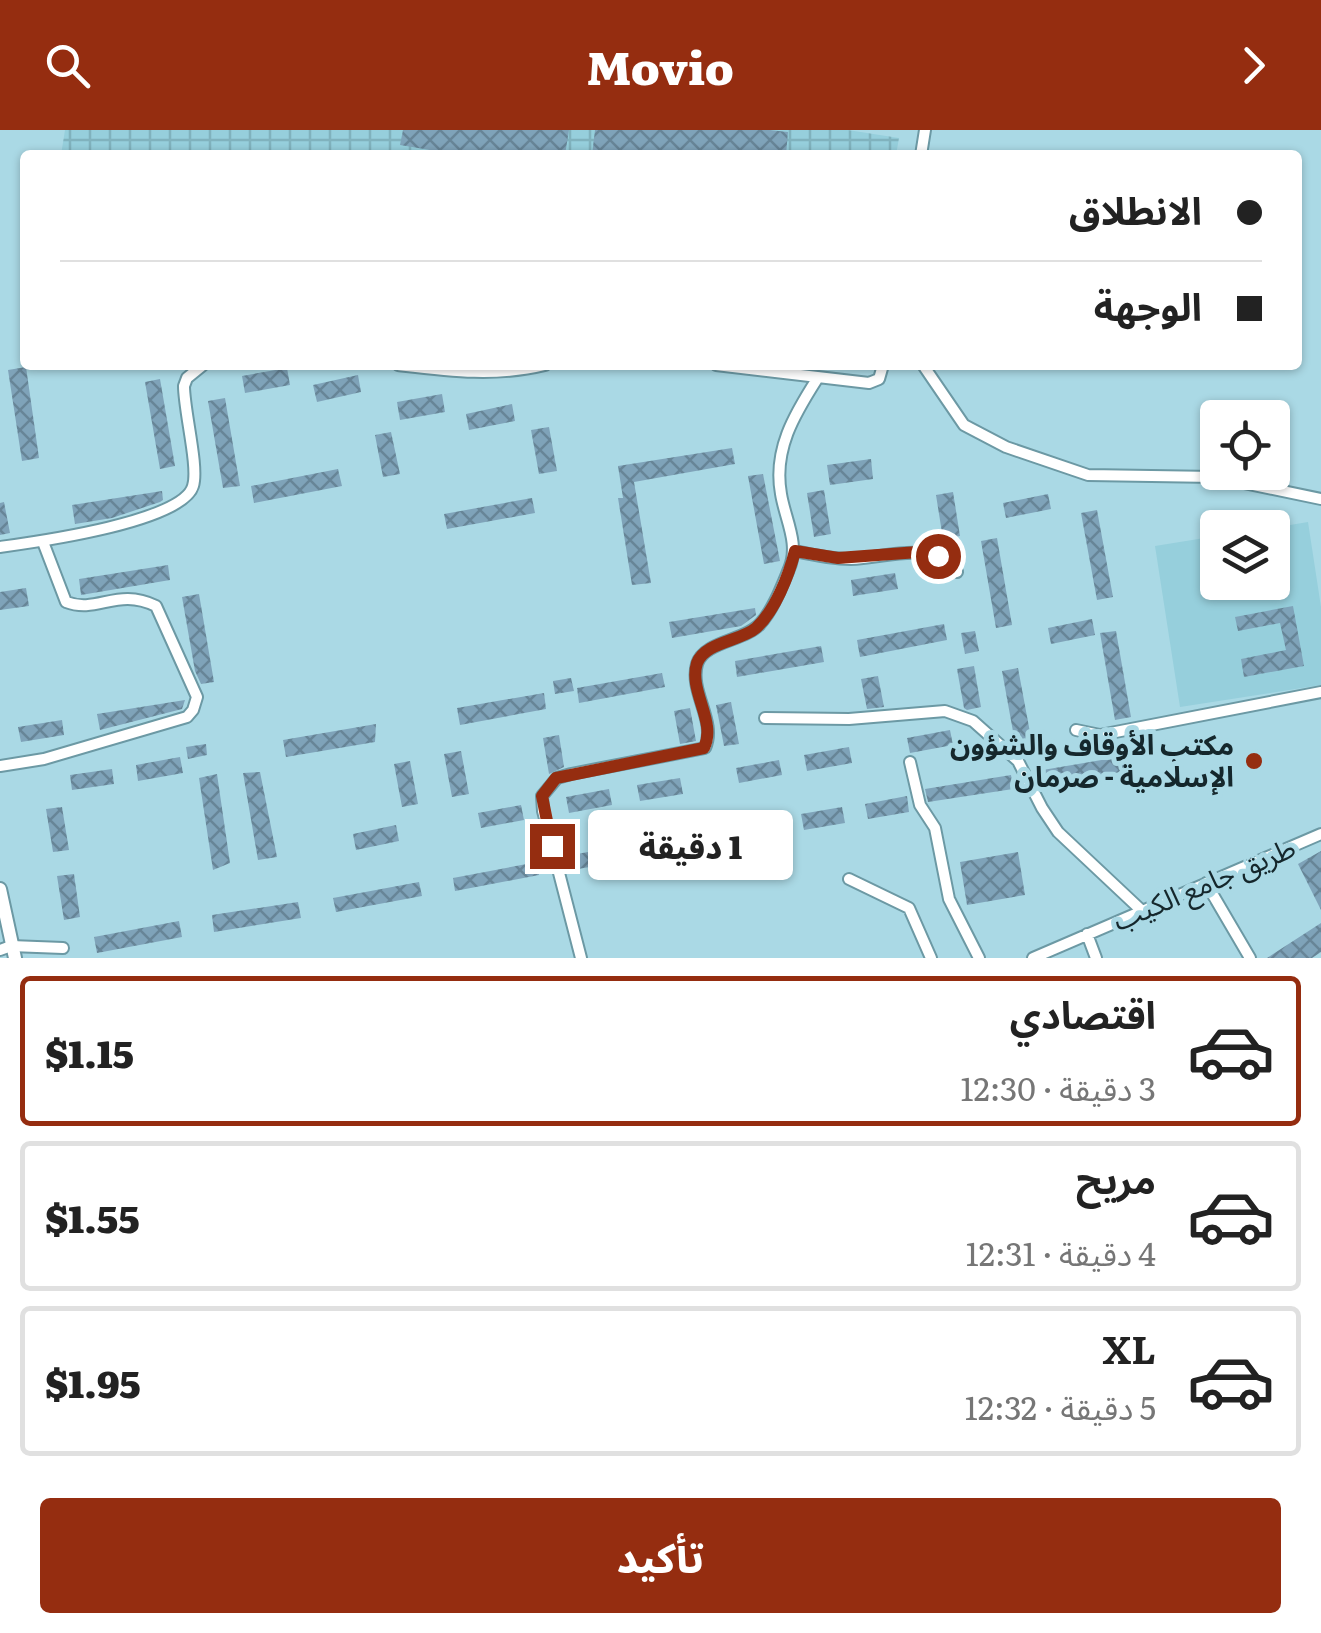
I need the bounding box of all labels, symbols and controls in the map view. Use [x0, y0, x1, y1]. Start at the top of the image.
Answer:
text: Movio [587, 32, 734, 99]
icon: search [40, 38, 95, 93]
icon: forward [1226, 38, 1281, 93]
text: الانطلاق [1069, 180, 1202, 237]
text: الوجهة [1094, 276, 1202, 333]
map controls [1200, 400, 1290, 600]
button: locate [1200, 400, 1290, 490]
button: layers [1200, 510, 1290, 600]
route start [916, 534, 961, 579]
place label: مكتب الأوقاف والشؤون الإسلامية - صرمان [950, 722, 1234, 796]
marker: مكتب الأوقاف والشؤون الإسلامية - صرمان [1243, 750, 1265, 772]
callout: 1 دقيقة [587, 811, 792, 881]
text: 1 دقيقة [639, 821, 742, 869]
route end [530, 824, 575, 869]
street label: طريق جامع الكيب [1105, 825, 1302, 941]
text: اقتصادي [1010, 984, 1156, 1041]
icon: car [1186, 1006, 1276, 1096]
text: $1.15 [45, 1023, 134, 1080]
text: 3 دقيقة · 12:30 [960, 1063, 1156, 1111]
text: مريح [1076, 1149, 1156, 1206]
icon: car [1186, 1171, 1276, 1261]
text: $1.55 [45, 1188, 140, 1245]
text: 4 دقيقة · 12:31 [966, 1228, 1156, 1276]
text: XL [1103, 1319, 1156, 1376]
icon: car [1186, 1336, 1276, 1426]
text: $1.95 [45, 1353, 141, 1410]
text: 5 دقيقة · 12:32 [965, 1382, 1156, 1430]
button: تأكيد [40, 1498, 1281, 1613]

